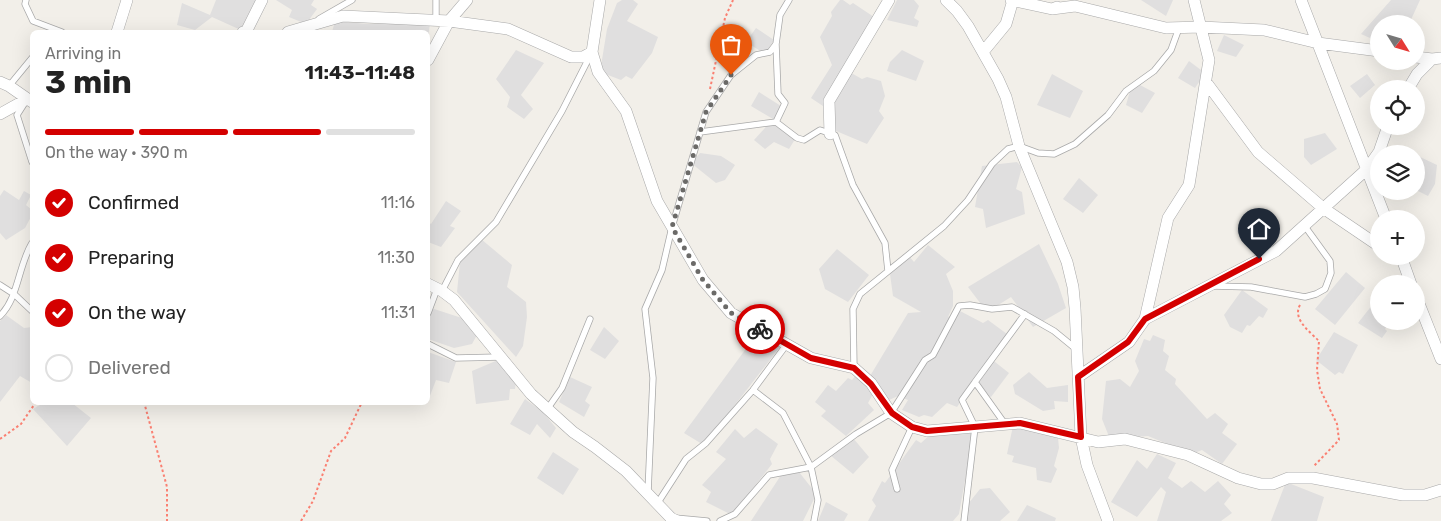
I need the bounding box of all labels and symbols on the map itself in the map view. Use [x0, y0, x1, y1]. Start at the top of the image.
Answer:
north arrow [1370, 15, 1425, 70]
pin [710, 24, 752, 75]
pin [1238, 208, 1280, 259]
courier [735, 304, 785, 354]

